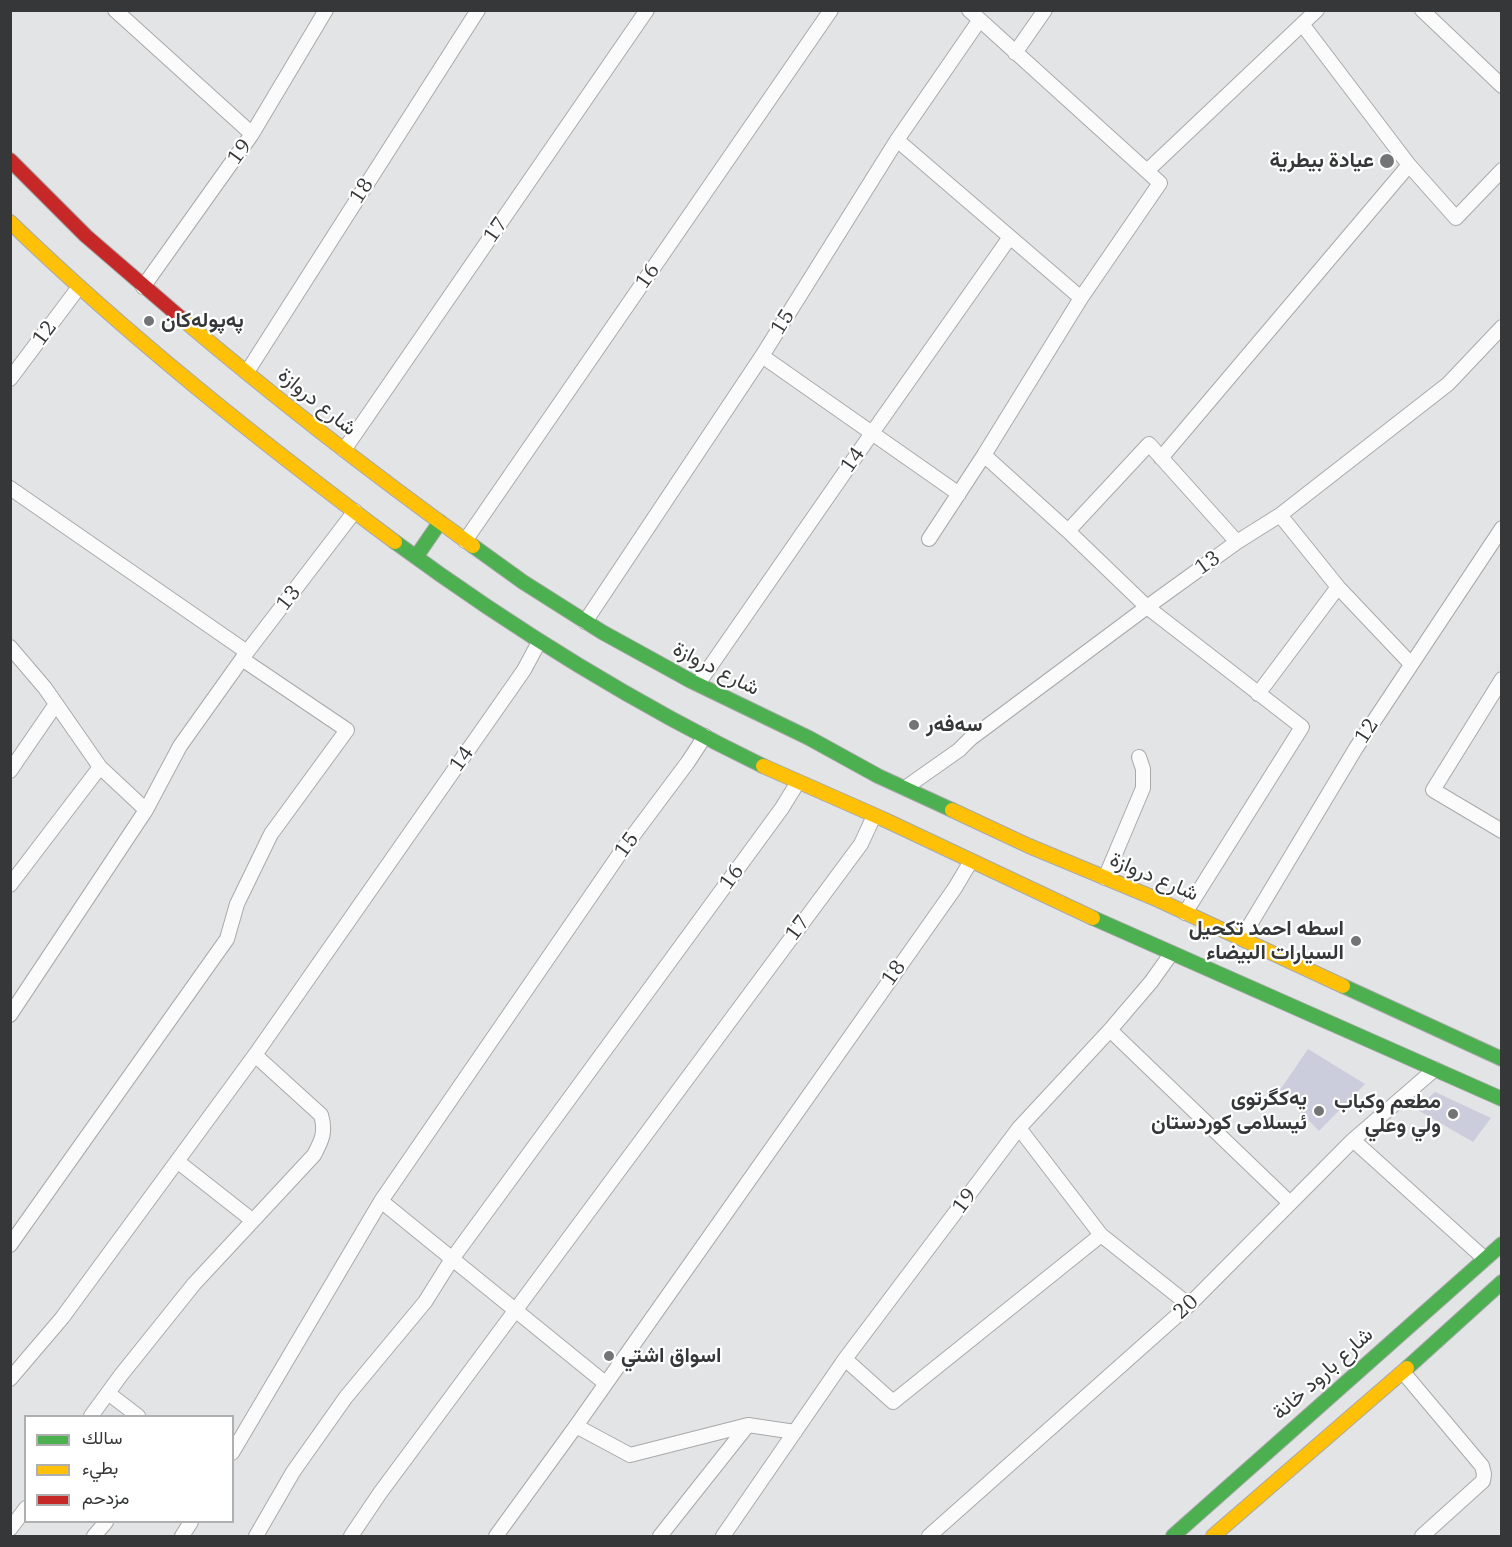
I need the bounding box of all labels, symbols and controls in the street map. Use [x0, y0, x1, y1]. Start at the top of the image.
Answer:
street label: 19 [222, 134, 258, 170]
place label: عيادة بيطرية [1269, 148, 1374, 174]
marker: عيادة بيطرية [1378, 152, 1396, 170]
street label: 18 [345, 174, 379, 208]
street label: 17 [478, 212, 514, 248]
street label: 16 [630, 258, 666, 294]
street label: 15 [766, 305, 800, 339]
place label: پەپولەکان [161, 308, 244, 334]
marker: پەپولەکان [142, 314, 156, 328]
street label: 12 [27, 315, 63, 351]
street label: شارع دروازة [273, 363, 361, 441]
street label: 14 [835, 442, 871, 478]
street label: 13 [1190, 545, 1226, 581]
street label: 13 [271, 580, 307, 616]
street label: شارع دروازة [669, 637, 763, 701]
place label: سەفەر [926, 712, 983, 738]
street label: 12 [1350, 714, 1384, 748]
marker: سەفەر [907, 718, 921, 732]
street label: 14 [444, 741, 480, 777]
street label: 15 [609, 827, 645, 863]
street label: شارع دروازة [1106, 847, 1202, 907]
street label: 16 [714, 859, 750, 895]
street label: 17 [780, 910, 816, 946]
place label: اسطه احمد تكحيل السيارات البيضاء [1189, 916, 1344, 966]
marker: اسطه احمد تكحيل السيارات البيضاء [1349, 934, 1363, 948]
street label: 18 [876, 955, 912, 991]
place label: یەکگرتوی ئیسلامی کوردستان [1151, 1086, 1307, 1136]
place label: مطعم وكباب ولي وعلي [1334, 1089, 1441, 1139]
marker: یەکگرتوی ئیسلامی کوردستان [1312, 1104, 1326, 1118]
marker: مطعم وكباب ولي وعلي [1446, 1107, 1460, 1121]
street label: 19 [947, 1183, 983, 1219]
street label: 20 [1168, 1289, 1204, 1325]
street label: شارع بارود خانة [1268, 1322, 1378, 1426]
place label: اسواق اشتي [621, 1343, 721, 1369]
marker: اسواق اشتي [602, 1349, 616, 1363]
legend [24, 1415, 234, 1523]
text: سالك [82, 1426, 122, 1449]
text: بطيء [82, 1456, 118, 1479]
text: مزدحم [82, 1486, 129, 1509]

